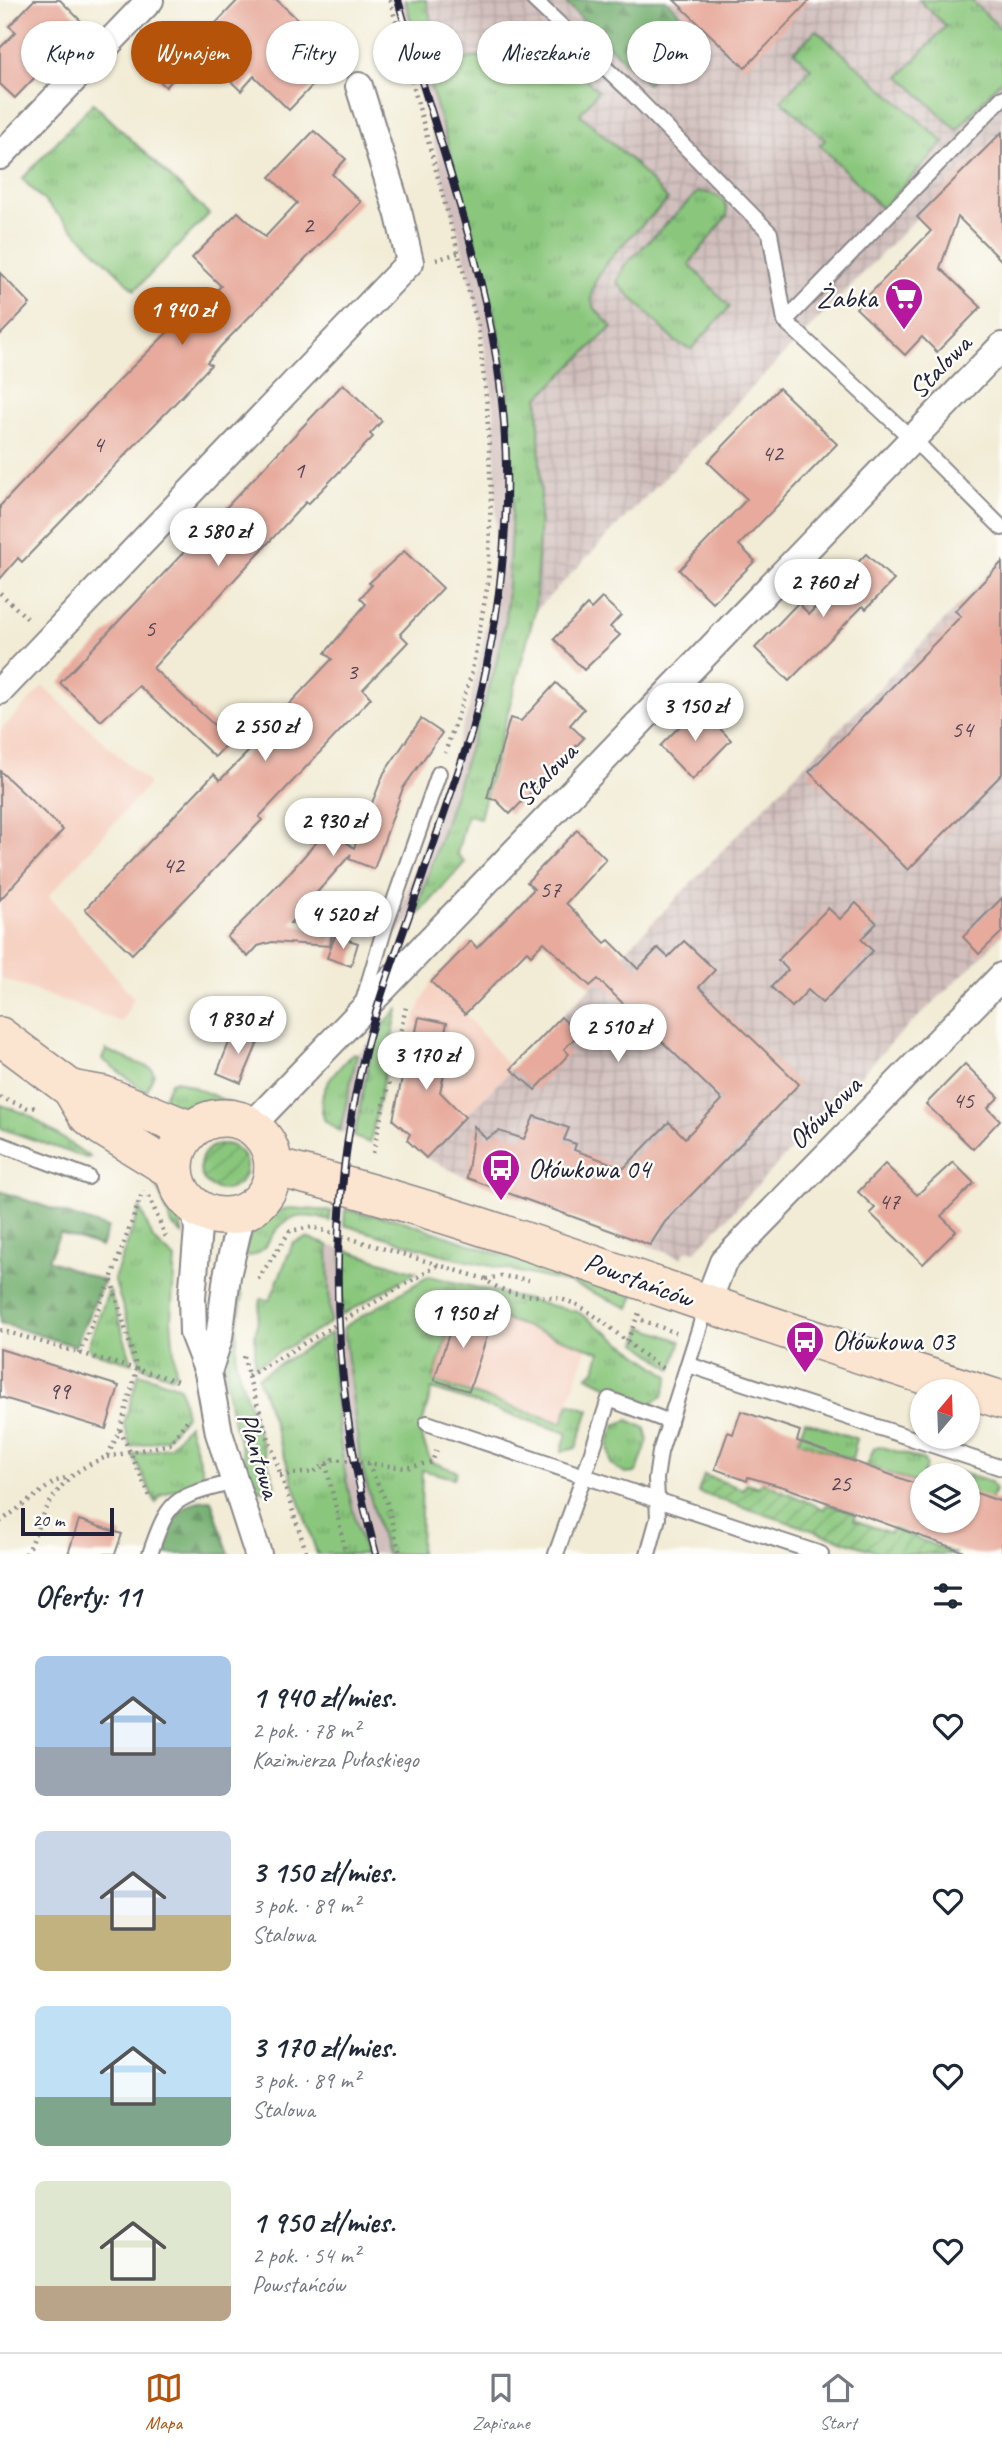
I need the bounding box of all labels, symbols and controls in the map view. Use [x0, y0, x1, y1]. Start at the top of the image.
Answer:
chip: Kupno [21, 21, 117, 84]
chip: Wynajem [131, 21, 252, 84]
chip: Filtry [266, 21, 359, 84]
chip: Nowe [373, 21, 463, 84]
chip: Mieszkanie [477, 21, 613, 84]
chip: Dom [627, 21, 711, 84]
house number: 2 [303, 210, 316, 240]
supermarket icon: Żabka [883, 276, 925, 331]
place label: Żabka [817, 280, 879, 315]
pin: 1 940 zł [110, 288, 254, 347]
text: 1 940 zł [150, 295, 214, 324]
street label: Stalowa [900, 325, 980, 406]
house number: 4 [93, 429, 106, 459]
house number: 42 [761, 438, 785, 468]
house number: 1 [294, 455, 306, 485]
pin: 2 580 zł [146, 508, 290, 568]
text: 2 580 zł [186, 516, 250, 545]
pin: 2 760 zł [751, 560, 895, 619]
text: 2 760 zł [790, 567, 856, 596]
house number: 5 [145, 613, 157, 643]
house number: 3 [347, 656, 360, 686]
pin: 3 150 zł [623, 684, 767, 743]
text: 3 150 zł [663, 691, 727, 720]
pin: 2 550 zł [193, 704, 337, 763]
text: 2 550 zł [233, 711, 297, 740]
house number: 54 [951, 714, 975, 744]
street label: Stalowa [506, 733, 586, 814]
pin: 2 930 zł [261, 798, 405, 858]
text: 2 930 zł [301, 806, 365, 835]
house number: 42 [162, 850, 186, 880]
house number: 57 [539, 874, 562, 904]
pin: 4 520 zł [271, 892, 415, 951]
text: 4 520 zł [311, 899, 375, 928]
pin: 1 830 zł [166, 996, 310, 1056]
text: 1 830 zł [206, 1004, 270, 1033]
pin: 2 510 zł [546, 1004, 690, 1064]
text: 2 510 zł [586, 1012, 650, 1041]
pin: 3 170 zł [354, 1032, 498, 1092]
text: 3 170 zł [394, 1040, 458, 1069]
street label: Ołówkowa [780, 1067, 870, 1157]
house number: 45 [952, 1085, 975, 1115]
bus stop icon: Ołówkowa 04 [480, 1147, 522, 1202]
place label: Ołówkowa 04 [528, 1151, 653, 1186]
house number: 47 [878, 1186, 901, 1216]
street label: Powstańców [580, 1244, 700, 1316]
pin: 1 950 zł [391, 1290, 535, 1350]
text: 1 950 zł [431, 1298, 495, 1327]
bus stop icon: Ołówkowa 03 [784, 1319, 826, 1374]
place label: Ołówkowa 03 [832, 1323, 957, 1358]
house number: 99 [48, 1376, 72, 1406]
north arrow [910, 1379, 980, 1449]
map controls [910, 1379, 980, 1533]
street label: Plantowa [230, 1408, 290, 1505]
button: layers [910, 1463, 980, 1533]
house number: 25 [829, 1468, 852, 1498]
scale bar [21, 1505, 114, 1537]
text: 20 m [32, 1508, 64, 1532]
text: Oferty: 11 [35, 1577, 141, 1615]
icon: filters [929, 1577, 967, 1615]
text: 1 940 zł/mies. [252, 1678, 396, 1716]
icon: home [91, 1684, 175, 1768]
icon: heart [929, 1707, 967, 1745]
text: 2 pok. · 78 m² [252, 1716, 360, 1745]
text: Kazimierza Pułaskiego [252, 1745, 419, 1774]
text: 3 150 zł/mies. [252, 1853, 396, 1891]
icon: home [91, 1859, 175, 1943]
icon: heart [929, 1882, 967, 1920]
text: 3 pok. · 89 m² [252, 1891, 360, 1920]
text: Stalowa [252, 1920, 315, 1949]
text: 3 170 zł/mies. [252, 2028, 396, 2066]
icon: home [91, 2034, 175, 2118]
icon: heart [929, 2057, 967, 2095]
text: 3 pok. · 89 m² [252, 2066, 360, 2095]
text: Stalowa [252, 2095, 315, 2124]
text: 1 950 zł/mies. [252, 2203, 395, 2241]
icon: home [91, 2209, 175, 2293]
icon: heart [929, 2232, 967, 2270]
text: 2 pok. · 54 m² [252, 2241, 360, 2270]
text: Powstańców [252, 2270, 345, 2299]
tab: Mapa [145, 2369, 183, 2435]
tab: Zapisane [472, 2369, 530, 2435]
tab: Start [819, 2369, 857, 2435]

